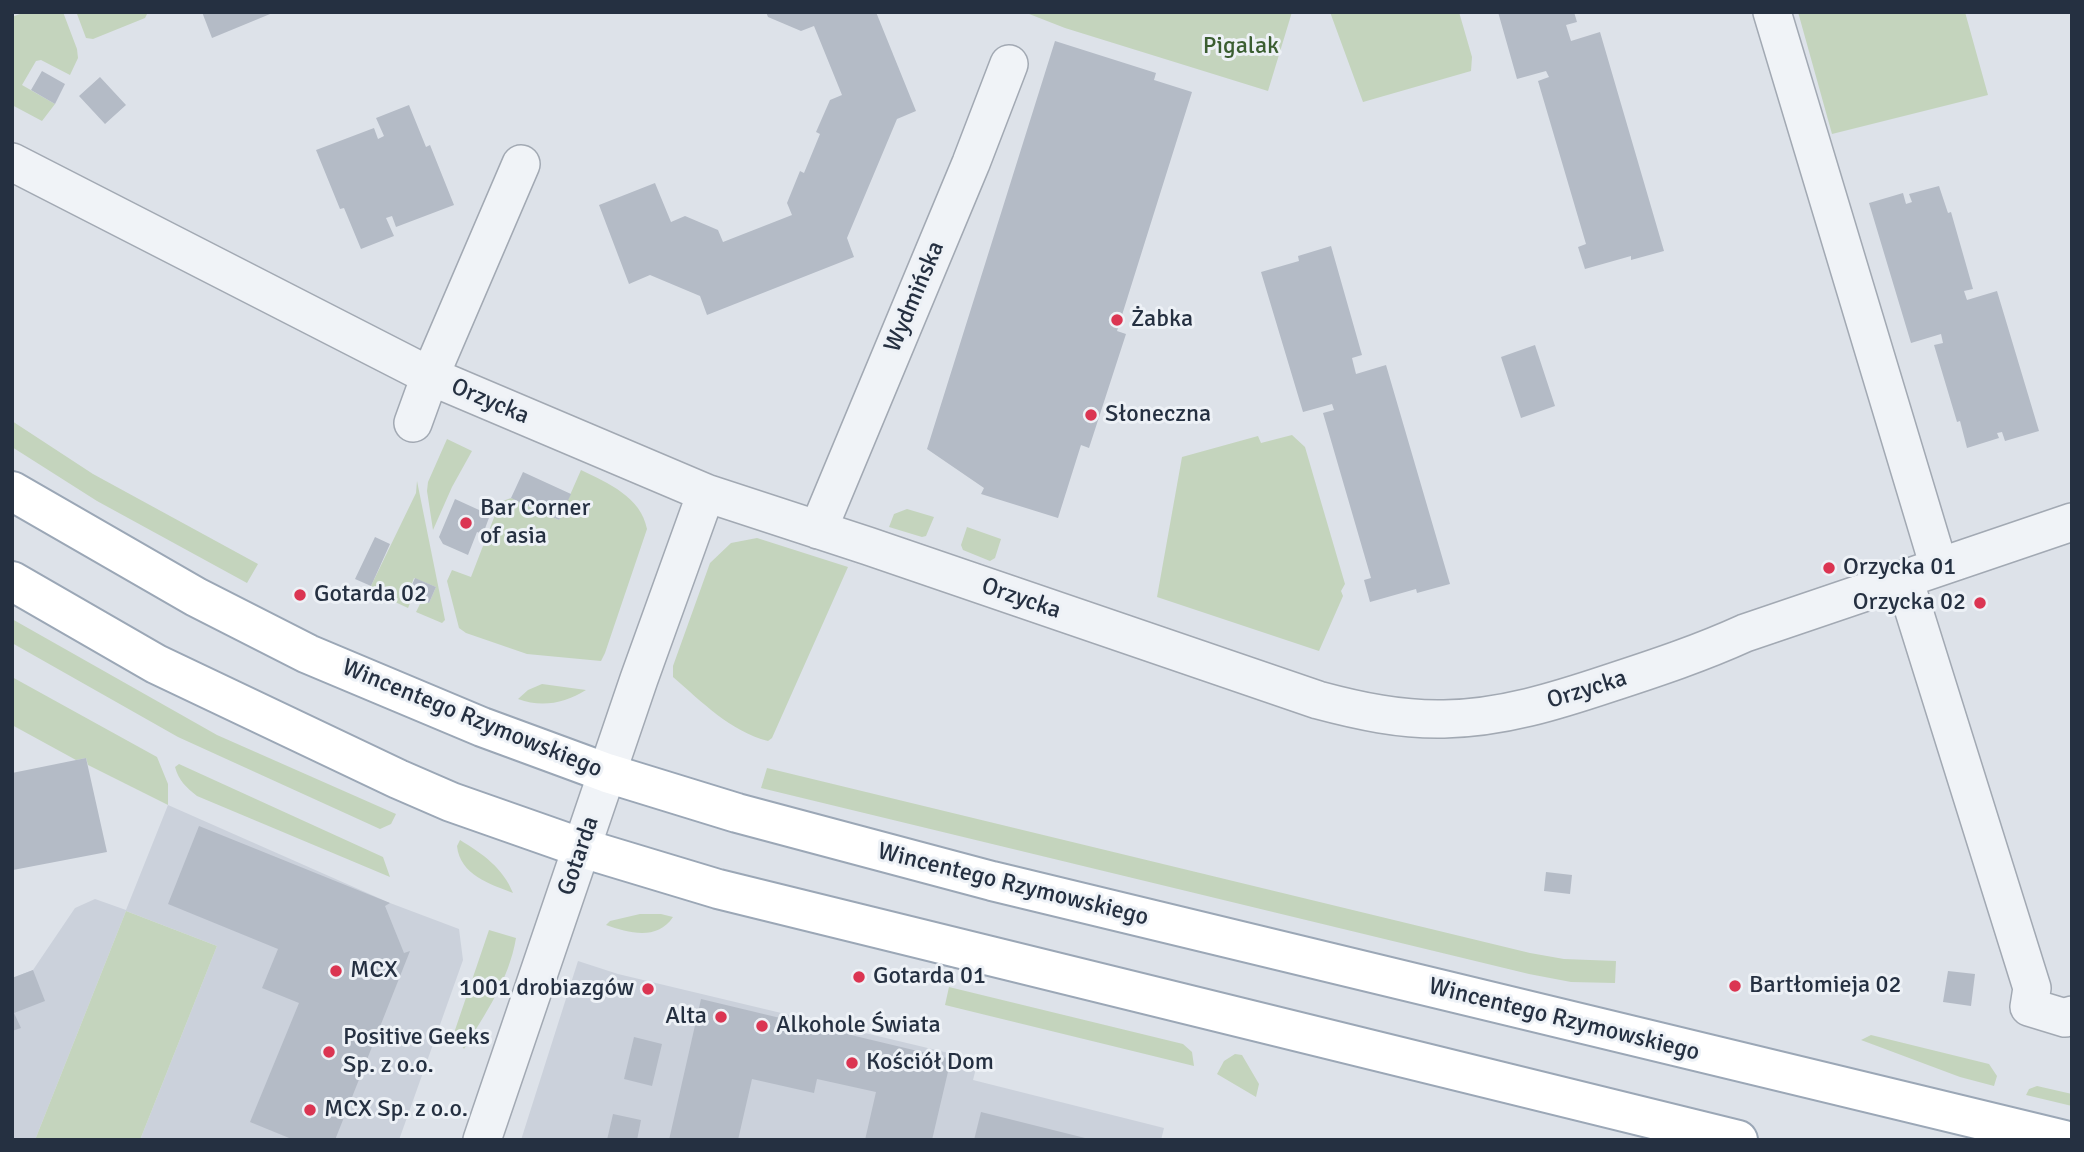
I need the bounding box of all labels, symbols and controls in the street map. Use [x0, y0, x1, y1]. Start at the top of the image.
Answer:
park label: Pigalak [1203, 33, 1279, 61]
street label: Wydmińska [879, 237, 951, 357]
place label: Żabka [1131, 306, 1193, 334]
marker: Żabka [1109, 312, 1125, 328]
street label: Orzycka [447, 373, 533, 431]
place label: Słoneczna [1105, 401, 1211, 429]
marker: Słoneczna [1083, 407, 1099, 423]
place label: Bar Corner of asia [480, 495, 590, 551]
marker: Bar Corner of asia [458, 515, 474, 531]
place label: Orzycka 01 [1843, 554, 1956, 582]
marker: Orzycka 01 [1821, 560, 1837, 576]
street label: Orzycka [978, 572, 1064, 626]
place label: Gotarda 02 [314, 581, 427, 609]
marker: Gotarda 02 [292, 587, 308, 603]
place label: Orzycka 02 [1853, 589, 1966, 617]
marker: Orzycka 02 [1972, 595, 1988, 611]
street label: Wincentego Rzymowskiego [338, 654, 606, 784]
street label: Orzycka [1544, 664, 1630, 716]
street label: Gotarda [552, 813, 606, 899]
street label: Wincentego Rzymowskiego [875, 837, 1151, 933]
place label: MCX [350, 957, 398, 985]
marker: MCX [328, 963, 344, 979]
place label: Gotarda 01 [873, 963, 986, 991]
marker: Gotarda 01 [851, 969, 867, 985]
street label: Wincentego Rzymowskiego [1426, 972, 1702, 1068]
place label: Bartłomieja 02 [1749, 972, 1901, 1000]
place label: 1001 drobiazgów [459, 975, 634, 1003]
marker: Bartłomieja 02 [1727, 978, 1743, 994]
marker: 1001 drobiazgów [640, 981, 656, 997]
place label: Alta [665, 1003, 707, 1031]
marker: Alta [713, 1009, 729, 1025]
place label: Alkohole Świata [776, 1012, 941, 1040]
marker: Alkohole Świata [754, 1018, 770, 1034]
place label: Positive Geeks Sp. z o.o. [343, 1024, 490, 1080]
marker: Positive Geeks Sp. z o.o. [321, 1044, 337, 1060]
place label: Kościół Dom [866, 1049, 994, 1077]
marker: Kościół Dom [844, 1055, 860, 1071]
place label: MCX Sp. z o.o. [324, 1096, 468, 1124]
marker: MCX Sp. z o.o. [302, 1102, 318, 1118]

